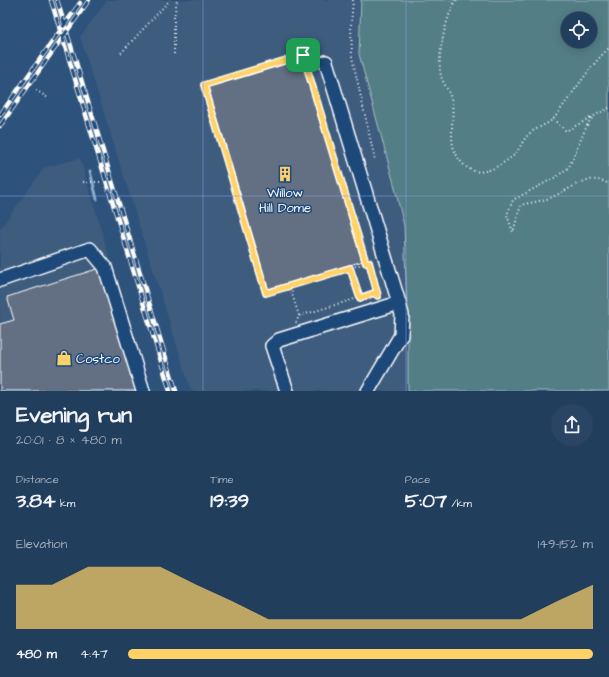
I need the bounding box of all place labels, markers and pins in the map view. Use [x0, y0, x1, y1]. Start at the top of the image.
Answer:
pin [286, 38, 320, 72]
building icon: Willow Hill Dome [276, 165, 294, 183]
place label: Willow Hill Dome [259, 184, 311, 217]
shop icon: Costco [55, 349, 73, 367]
place label: Costco [76, 350, 121, 368]

